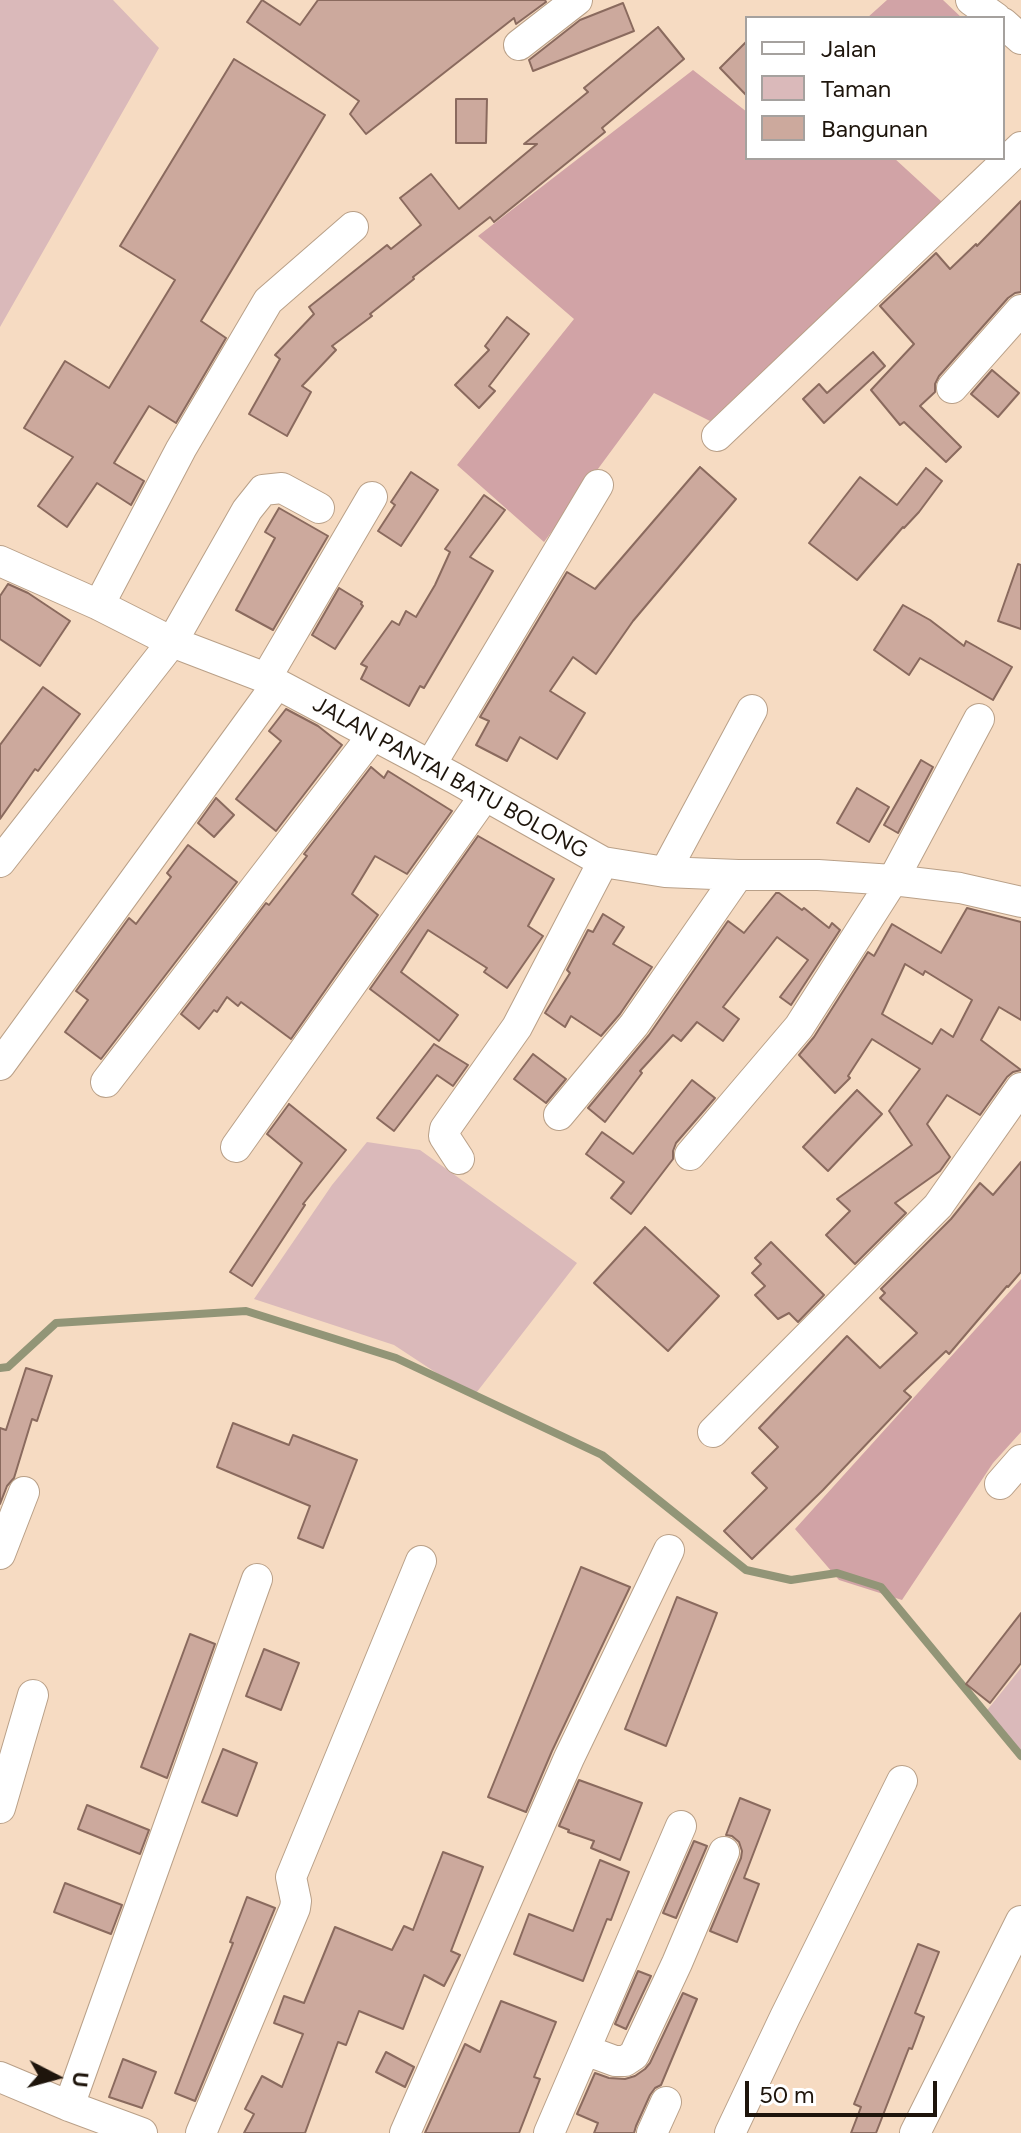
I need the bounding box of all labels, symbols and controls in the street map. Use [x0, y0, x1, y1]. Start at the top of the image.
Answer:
legend [745, 16, 1005, 160]
text: Jalan [821, 34, 877, 63]
text: Taman [821, 74, 891, 103]
text: Bangunan [821, 114, 928, 143]
street label: JALAN PANTAI BATU BOLONG [308, 691, 592, 865]
north arrow [16, 2037, 96, 2117]
scale bar [749, 2065, 941, 2115]
text: U [66, 2070, 95, 2089]
text: 50 m [759, 2080, 815, 2109]

